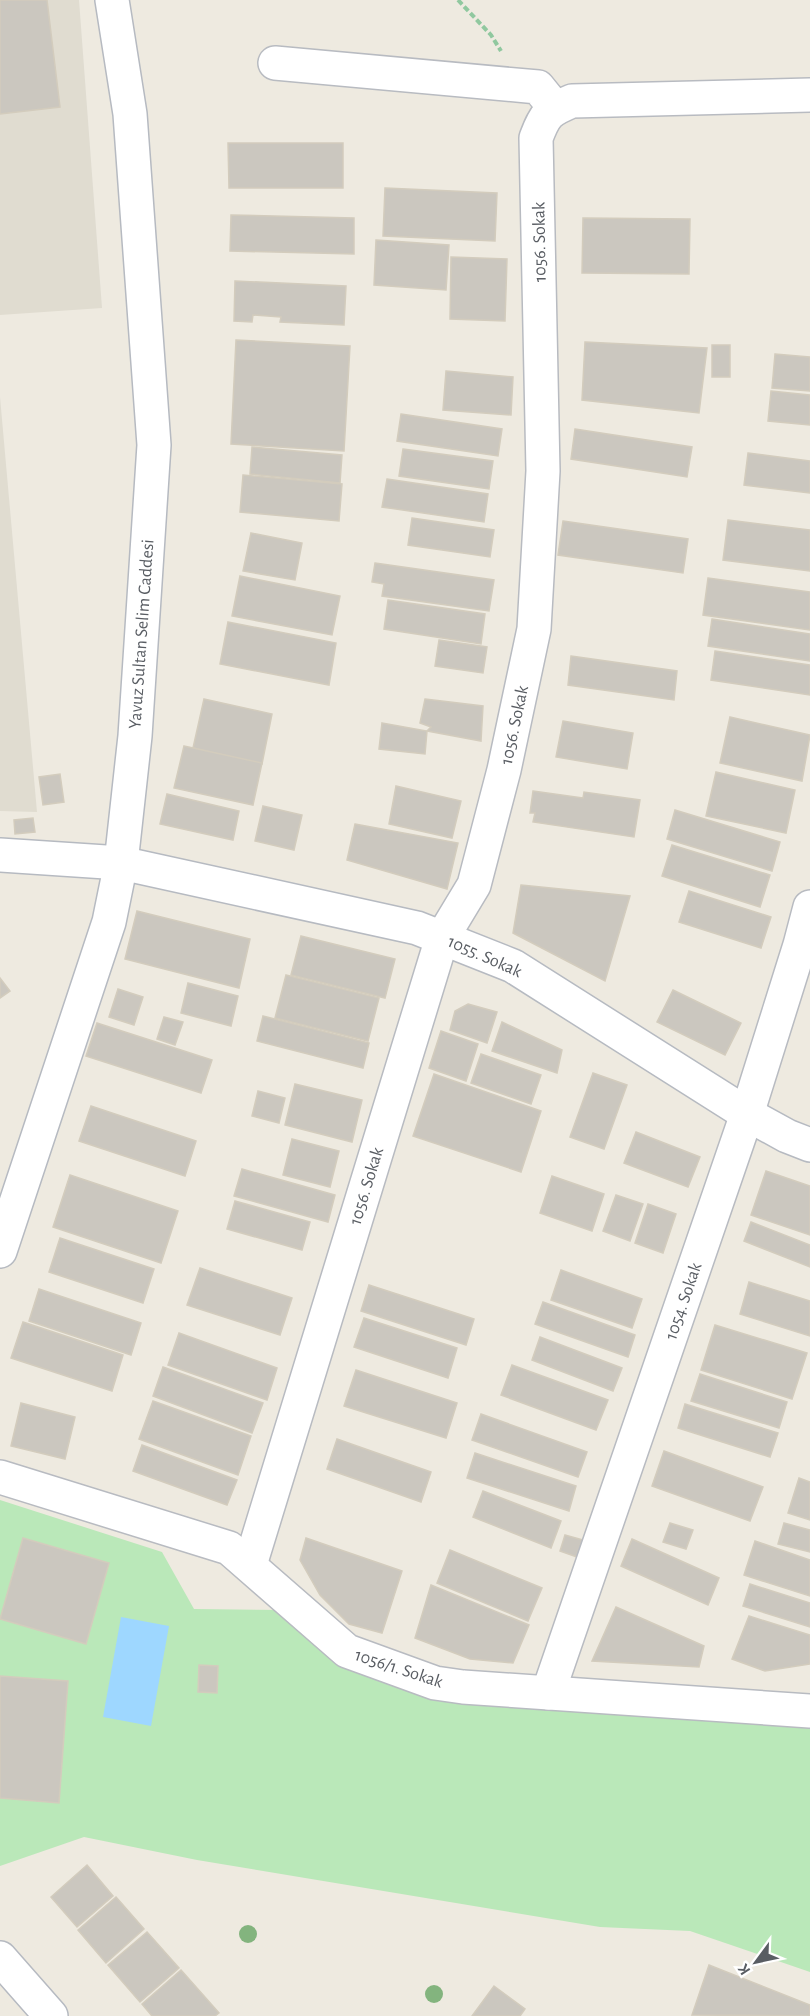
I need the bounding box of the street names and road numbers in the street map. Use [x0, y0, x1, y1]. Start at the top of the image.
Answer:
street label: 1056. Sokak [530, 201, 550, 282]
street label: Yavuz Sultan Selim Caddesi [126, 539, 158, 730]
street label: 1056. Sokak [498, 683, 532, 766]
street label: 1055. Sokak [445, 933, 525, 982]
street label: 1056. Sokak [347, 1145, 388, 1227]
street label: 1054. Sokak [662, 1260, 706, 1342]
street label: 1056/1. Sokak [352, 1646, 446, 1692]

